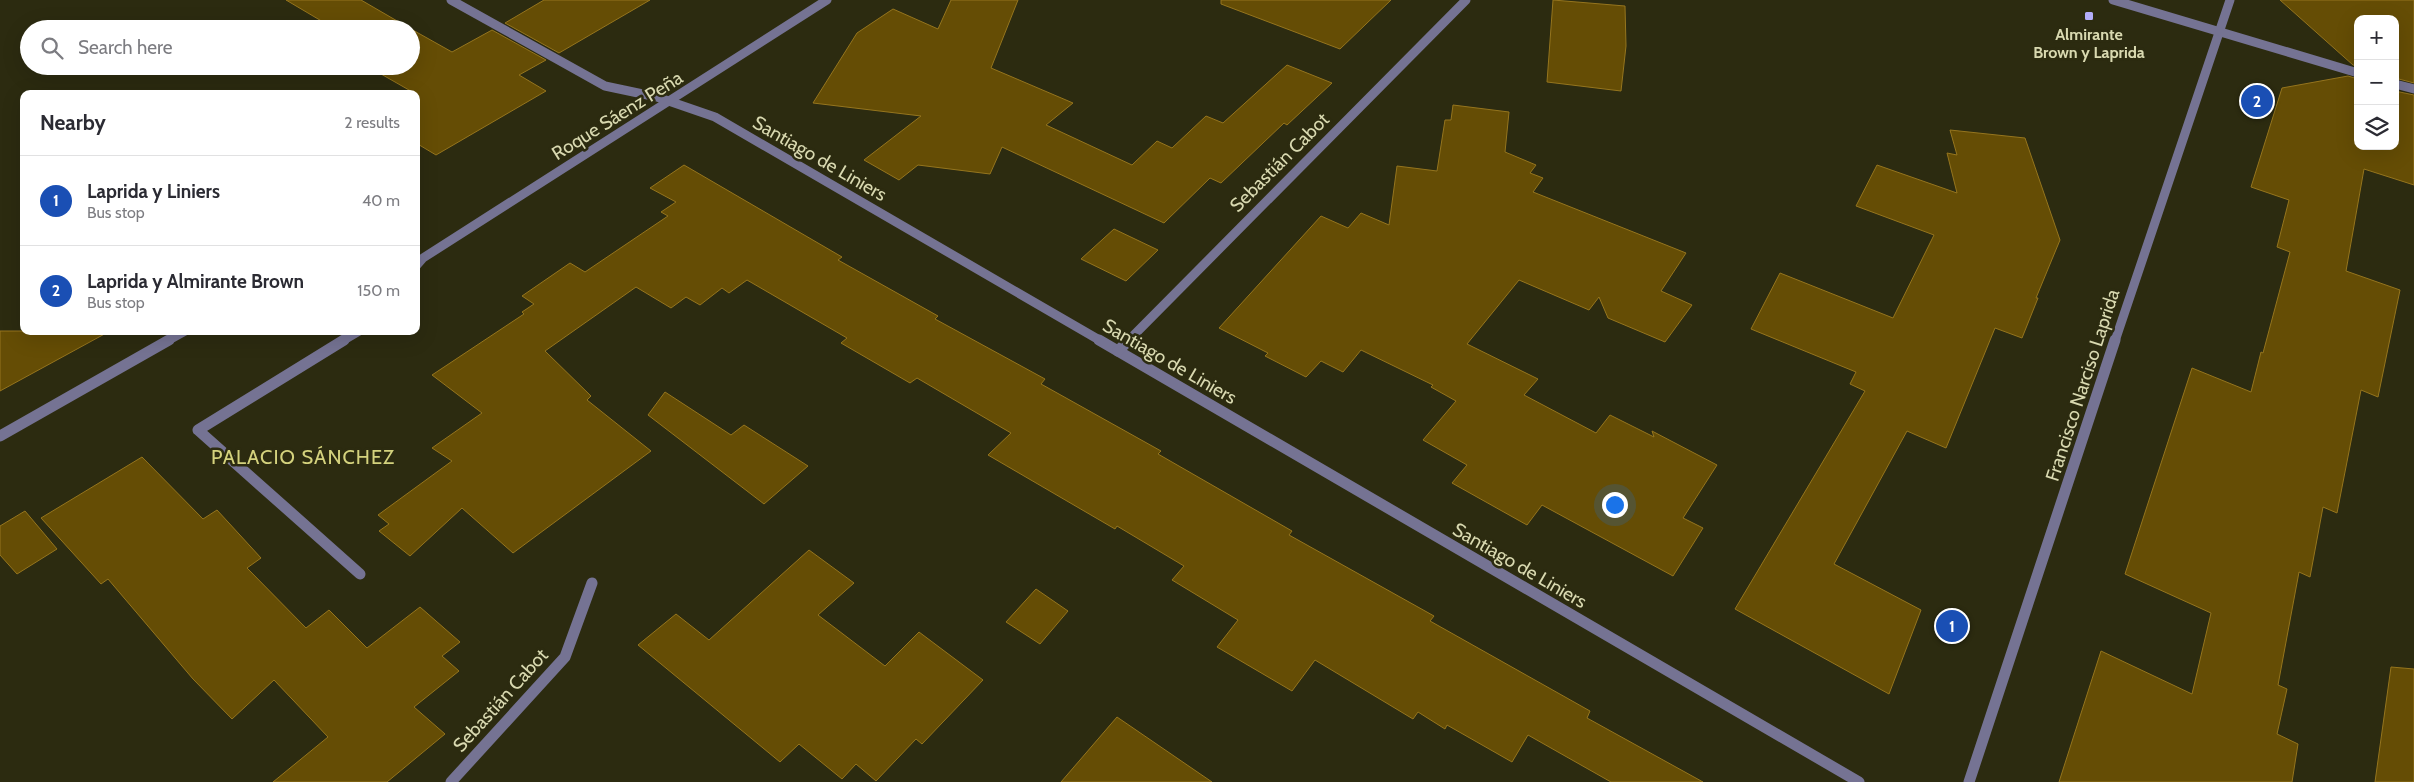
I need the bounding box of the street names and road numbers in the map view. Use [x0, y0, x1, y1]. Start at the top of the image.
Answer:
street label: Roque Sáenz Peña [548, 66, 687, 165]
street label: Sebastián Cabot [1225, 108, 1334, 217]
street label: Santiago de Liniers [749, 111, 891, 206]
street label: Francisco Narciso Laprida [2041, 286, 2124, 484]
street label: Santiago de Liniers [1099, 314, 1241, 409]
street label: Santiago de Liniers [1449, 518, 1591, 613]
street label: Sebastián Cabot [448, 644, 553, 757]

